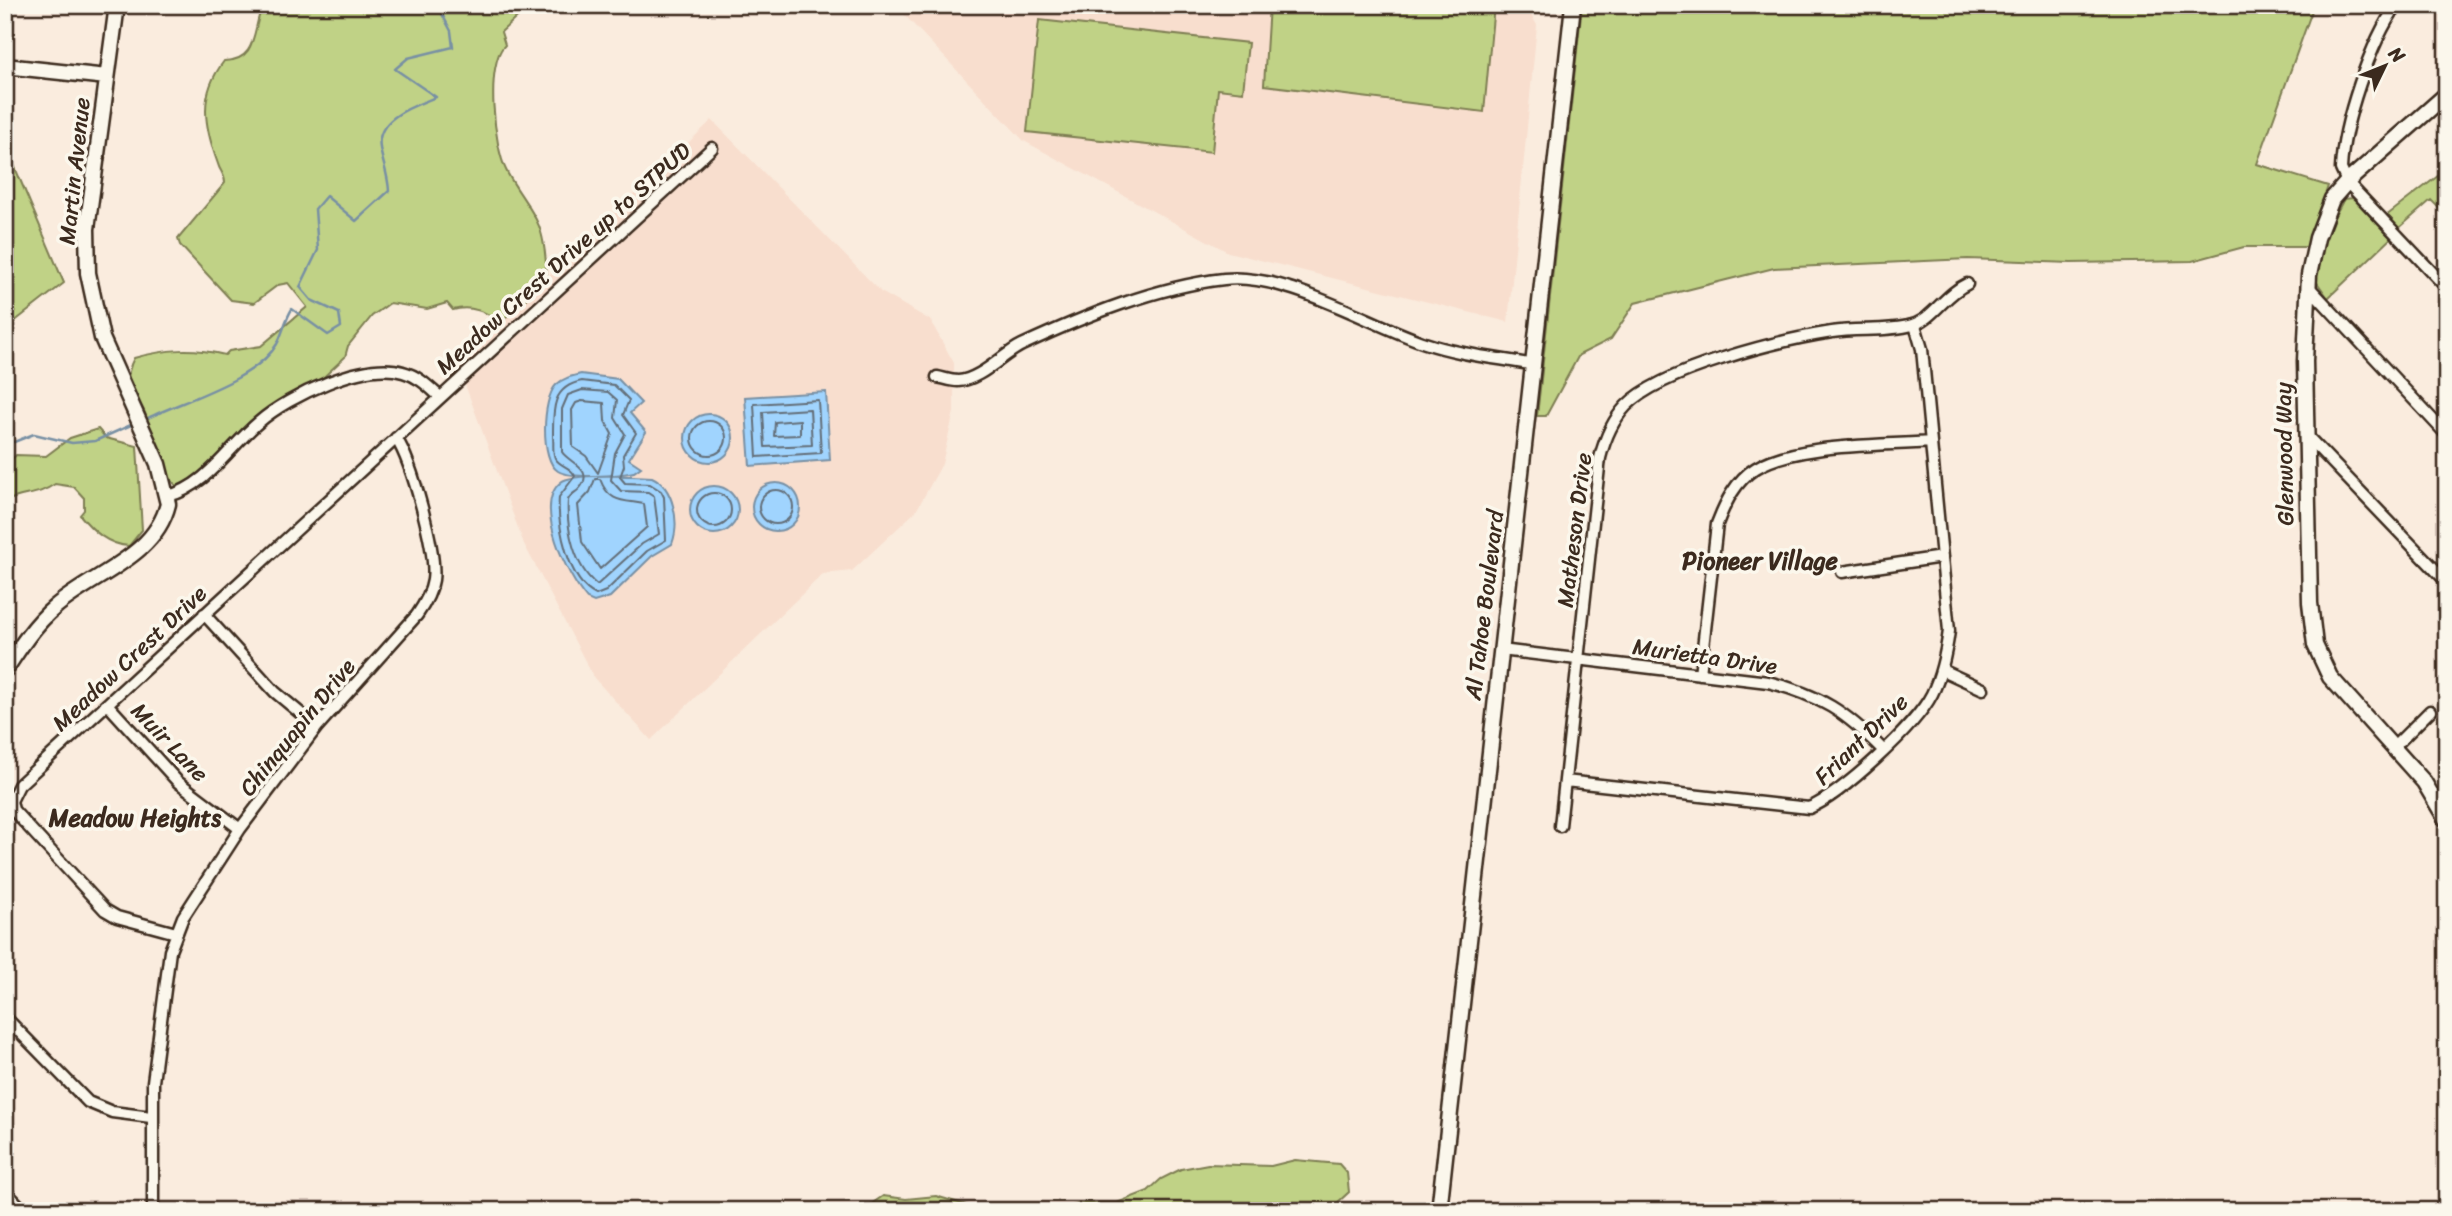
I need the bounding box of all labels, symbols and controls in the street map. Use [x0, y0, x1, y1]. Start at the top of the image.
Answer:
north arrow [2350, 32, 2420, 102]
text: N [2380, 38, 2414, 71]
street label: Martin Avenue [46, 95, 103, 247]
street label: Meadow Crest Drive up to STPUD [426, 131, 701, 385]
street label: Glenwood Way [2263, 382, 2306, 526]
street label: Matheson Drive [1545, 450, 1604, 610]
street label: Al Tahoe Boulevard [1452, 506, 1517, 703]
district label: Pioneer Village [1682, 540, 1839, 582]
street label: Meadow Crest Drive [42, 575, 217, 742]
street label: Murietta Drive [1630, 626, 1780, 687]
street label: Chinquapin Drive [228, 649, 366, 806]
street label: Friant Drive [1804, 683, 1919, 796]
street label: Muir Lane [120, 692, 219, 792]
district label: Meadow Heights [48, 797, 222, 839]

